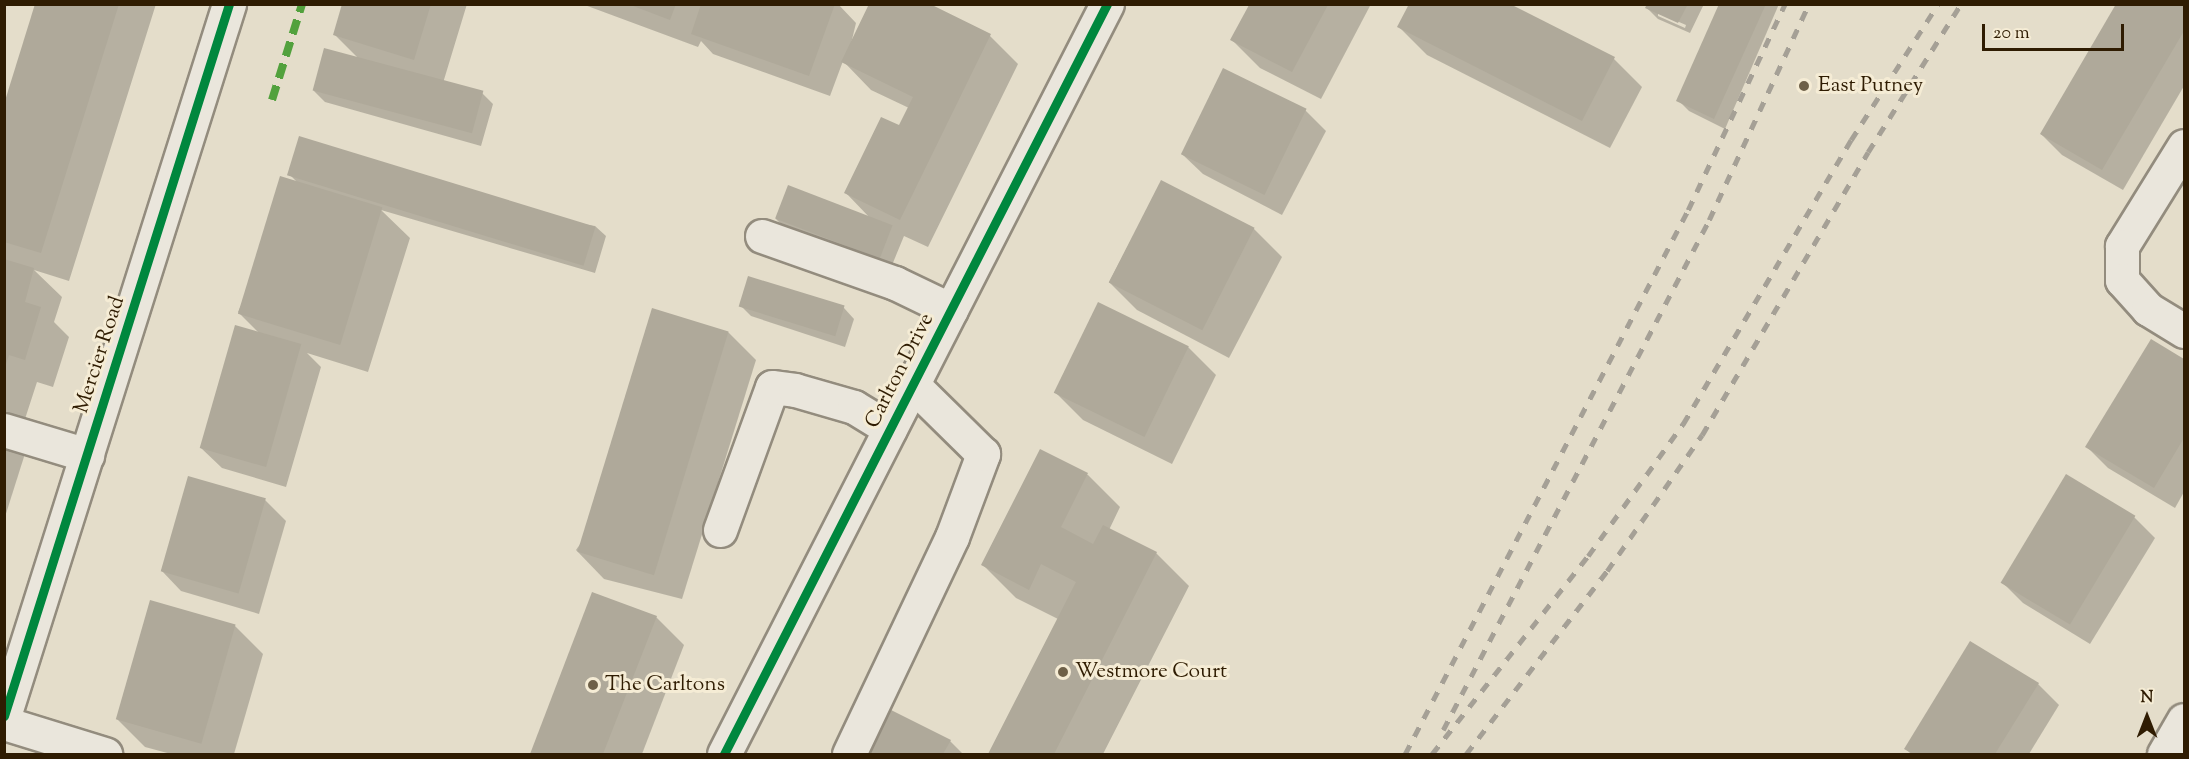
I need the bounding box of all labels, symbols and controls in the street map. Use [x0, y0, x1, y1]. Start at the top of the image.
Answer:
scale bar [1985, 12, 2128, 50]
text: 20 m [1993, 21, 2030, 47]
place label: East Putney [1818, 73, 1923, 99]
marker: East Putney [1795, 77, 1813, 95]
street label: Mercier Road [69, 293, 131, 417]
street label: Carlton Drive [860, 309, 940, 433]
place label: Westmore Court [1075, 659, 1227, 685]
marker: Westmore Court [1056, 665, 1070, 679]
place label: The Carltons [605, 672, 725, 698]
marker: The Carltons [586, 678, 600, 692]
north arrow [2117, 687, 2177, 747]
text: N [2141, 687, 2153, 710]

